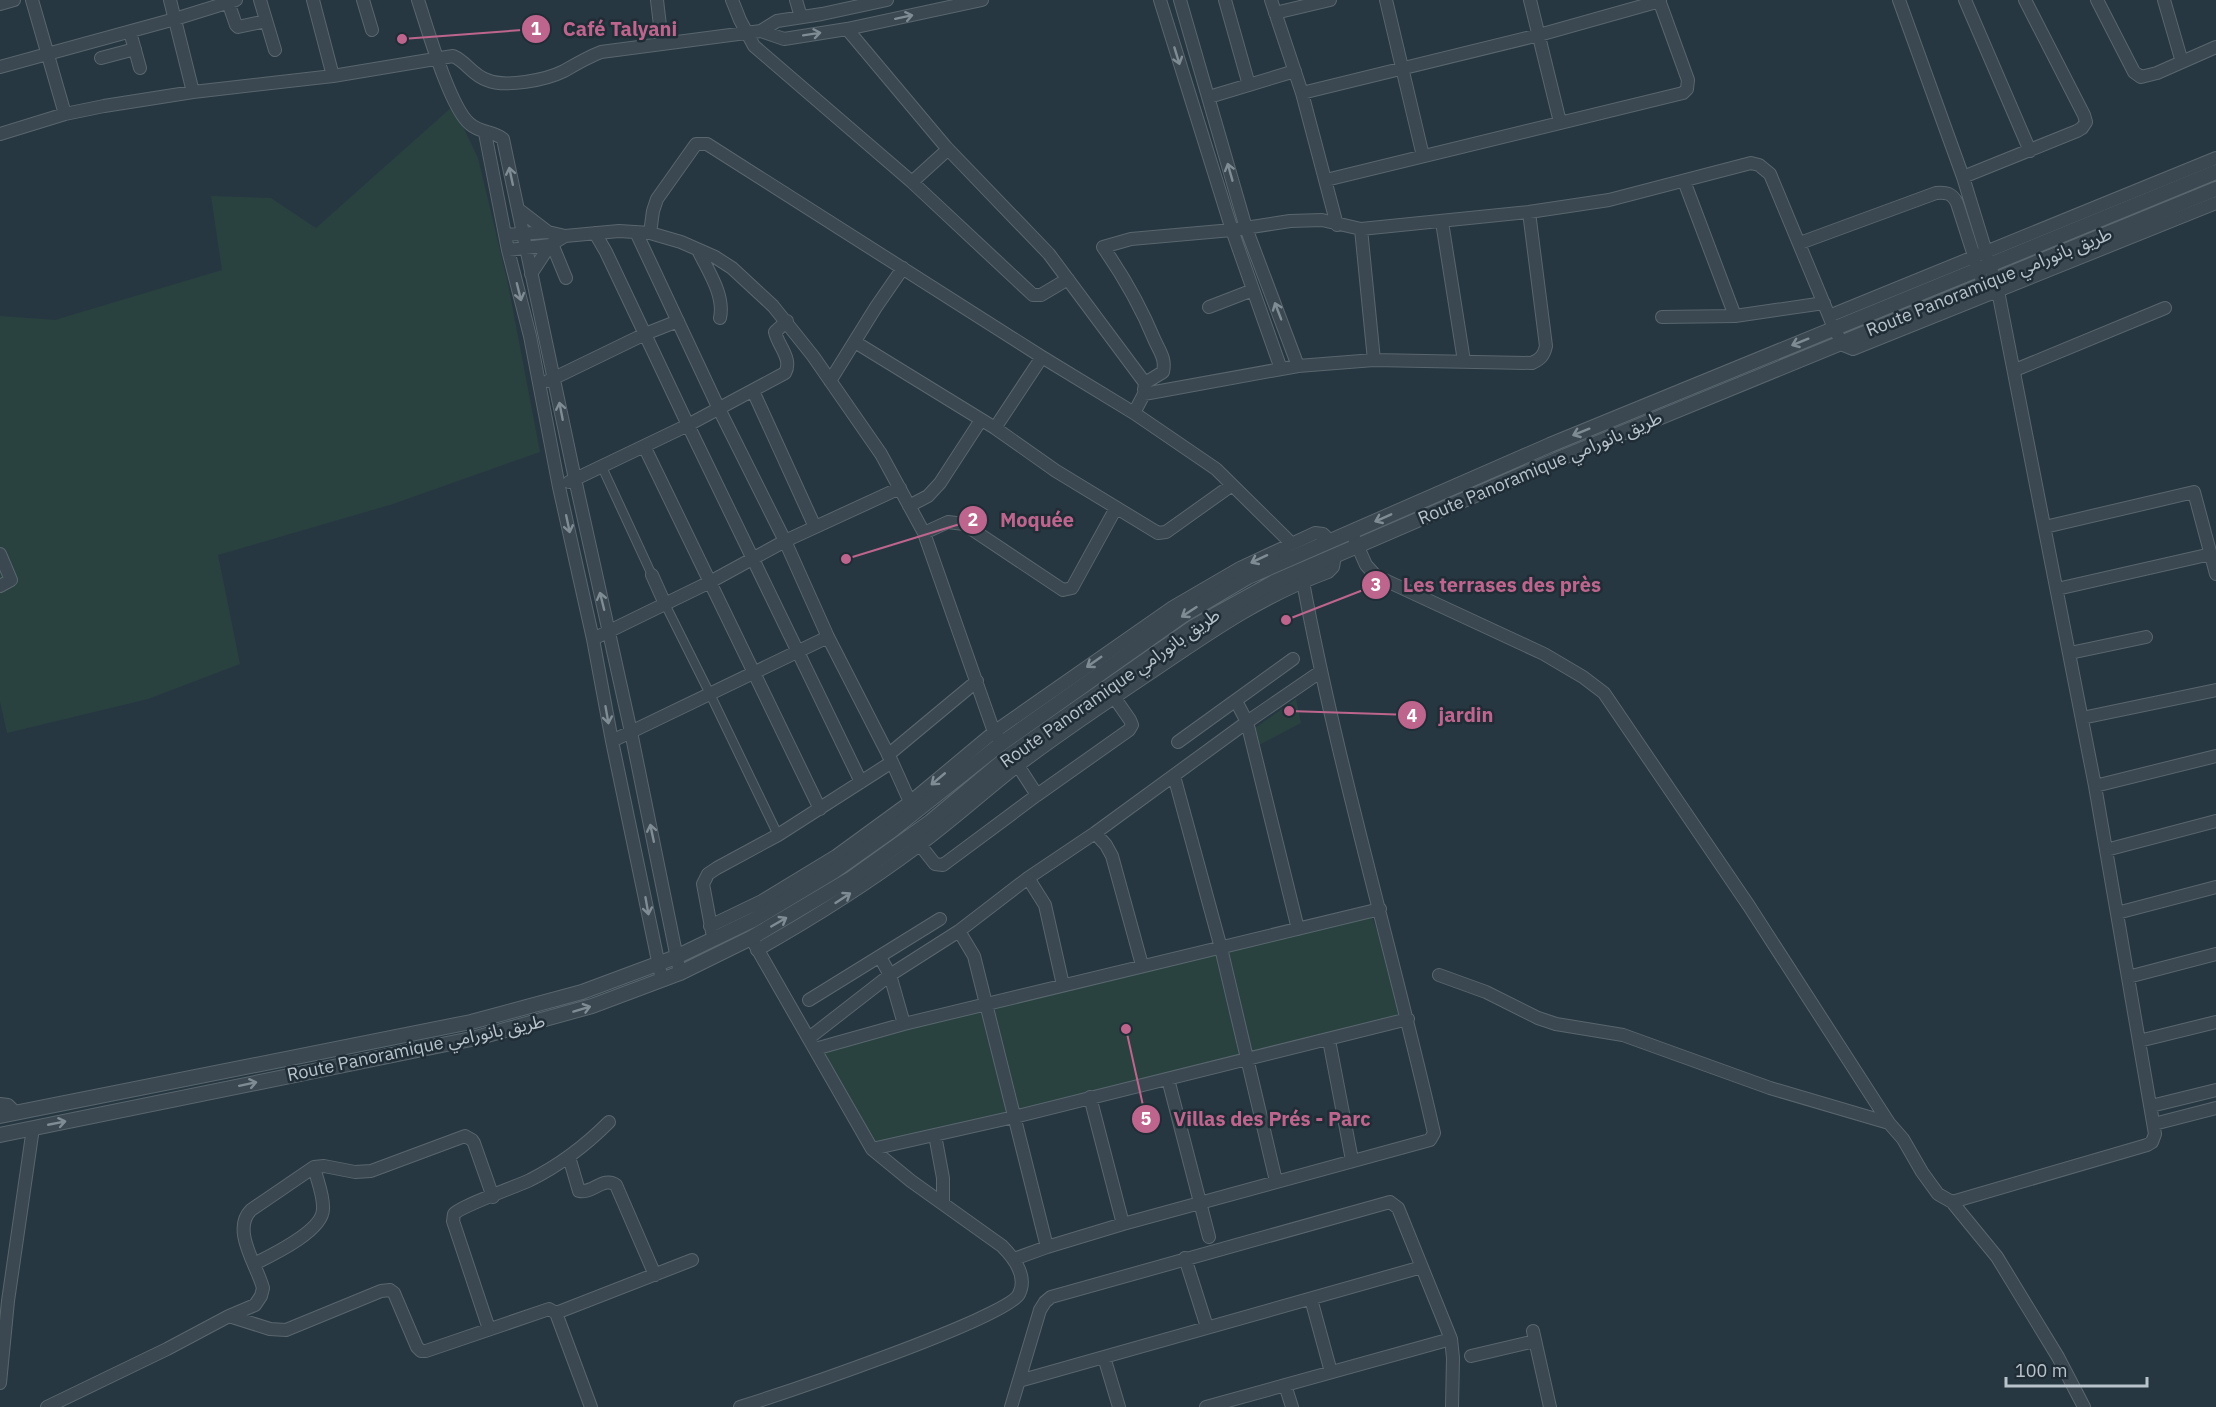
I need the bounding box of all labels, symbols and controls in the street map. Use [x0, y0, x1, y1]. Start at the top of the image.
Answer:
callout: Café Talyani [521, 10, 690, 48]
one-way arrow [894, 11, 913, 22]
text: Café Talyani [563, 15, 677, 42]
text: 1 [531, 17, 542, 40]
one-way arrow [802, 29, 822, 40]
one-way arrow [1173, 46, 1184, 65]
one-way arrow [1224, 163, 1236, 182]
one-way arrow [505, 167, 516, 186]
street label: Route Panoramique طريق بانورامي [1862, 222, 2116, 344]
one-way arrow [513, 282, 525, 301]
one-way arrow [1271, 303, 1282, 321]
one-way arrow [1792, 337, 1810, 348]
one-way arrow [555, 401, 566, 421]
street label: Route Panoramique طريق بانورامي [1414, 406, 1666, 532]
one-way arrow [1572, 427, 1591, 438]
callout: Moquée [958, 501, 1086, 539]
text: Moquée [1000, 506, 1074, 533]
text: 2 [968, 508, 978, 531]
one-way arrow [1374, 513, 1392, 524]
one-way arrow [562, 514, 574, 533]
one-way arrow [1251, 554, 1269, 565]
callout: Les terrases des près [1361, 566, 1613, 604]
text: Les terrases des près [1403, 571, 1601, 598]
text: 3 [1371, 573, 1381, 596]
one-way arrow [596, 592, 608, 611]
street label: Route Panoramique طريق بانورامي [995, 603, 1225, 774]
one-way arrow [1180, 605, 1197, 618]
one-way arrow [1086, 656, 1103, 668]
callout: jardin [1397, 696, 1506, 734]
text: jardin [1438, 701, 1493, 728]
text: 4 [1407, 704, 1418, 727]
one-way arrow [602, 705, 613, 724]
one-way arrow [930, 772, 946, 785]
one-way arrow [646, 824, 657, 843]
one-way arrow [834, 892, 851, 904]
one-way arrow [642, 895, 653, 915]
one-way arrow [770, 916, 787, 928]
one-way arrow [572, 1003, 591, 1014]
street label: Route Panoramique طريق بانورامي [285, 1009, 547, 1088]
one-way arrow [238, 1078, 258, 1089]
callout: Villas des Prés - Parc [1131, 1100, 1382, 1138]
text: Villas des Prés - Parc [1173, 1105, 1371, 1132]
text: 5 [1141, 1107, 1152, 1130]
one-way arrow [47, 1117, 67, 1128]
scale bar [2006, 1350, 2147, 1388]
text: 100 m [2015, 1359, 2067, 1382]

